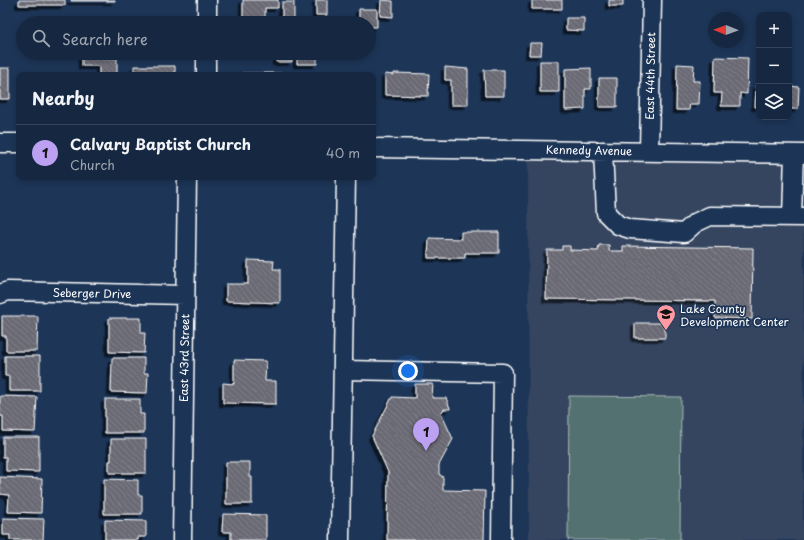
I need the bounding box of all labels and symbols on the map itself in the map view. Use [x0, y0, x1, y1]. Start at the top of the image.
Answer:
north arrow [708, 12, 744, 48]
street label: East 44th Street [641, 32, 659, 120]
street label: Kennedy Avenue [546, 141, 632, 159]
street label: Seberger Drive [52, 284, 132, 302]
place label: Lake County Development Center [680, 300, 789, 330]
school or university icon: Lake County Development Center [655, 303, 677, 331]
street label: East 43rd Street [175, 313, 193, 402]
your location [398, 361, 418, 381]
pin: 1 [413, 418, 439, 451]

